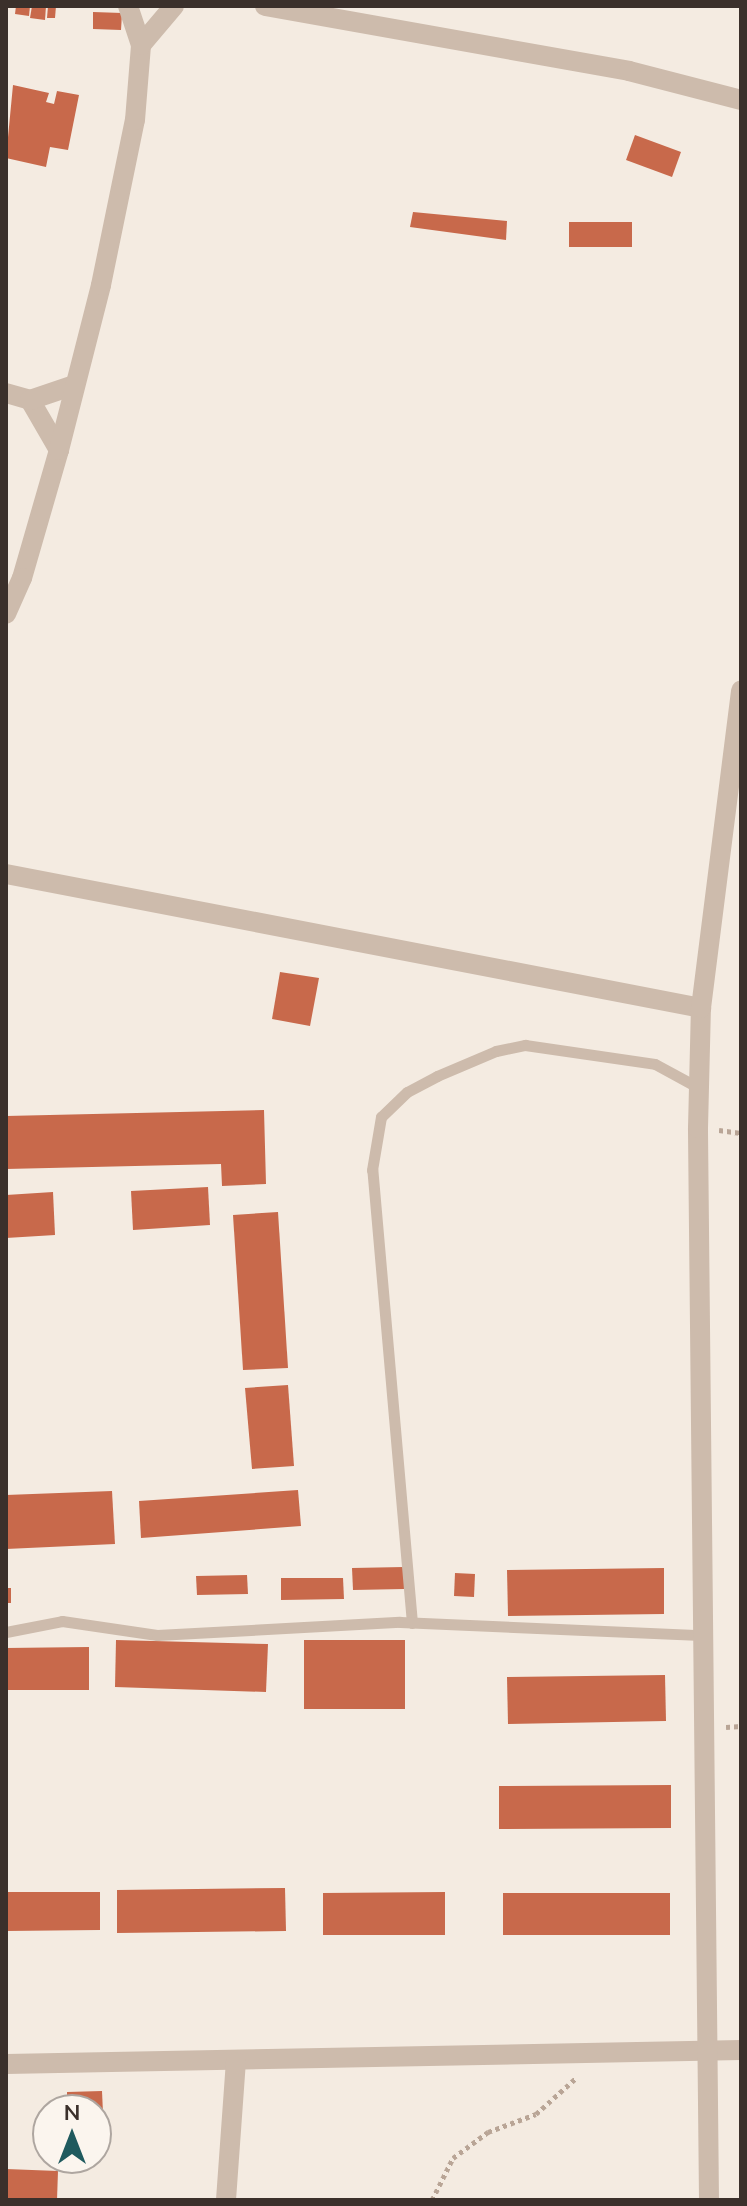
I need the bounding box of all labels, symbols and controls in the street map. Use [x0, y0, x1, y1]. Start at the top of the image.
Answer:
north arrow [32, 2094, 112, 2174]
text: N [64, 2098, 80, 2126]

